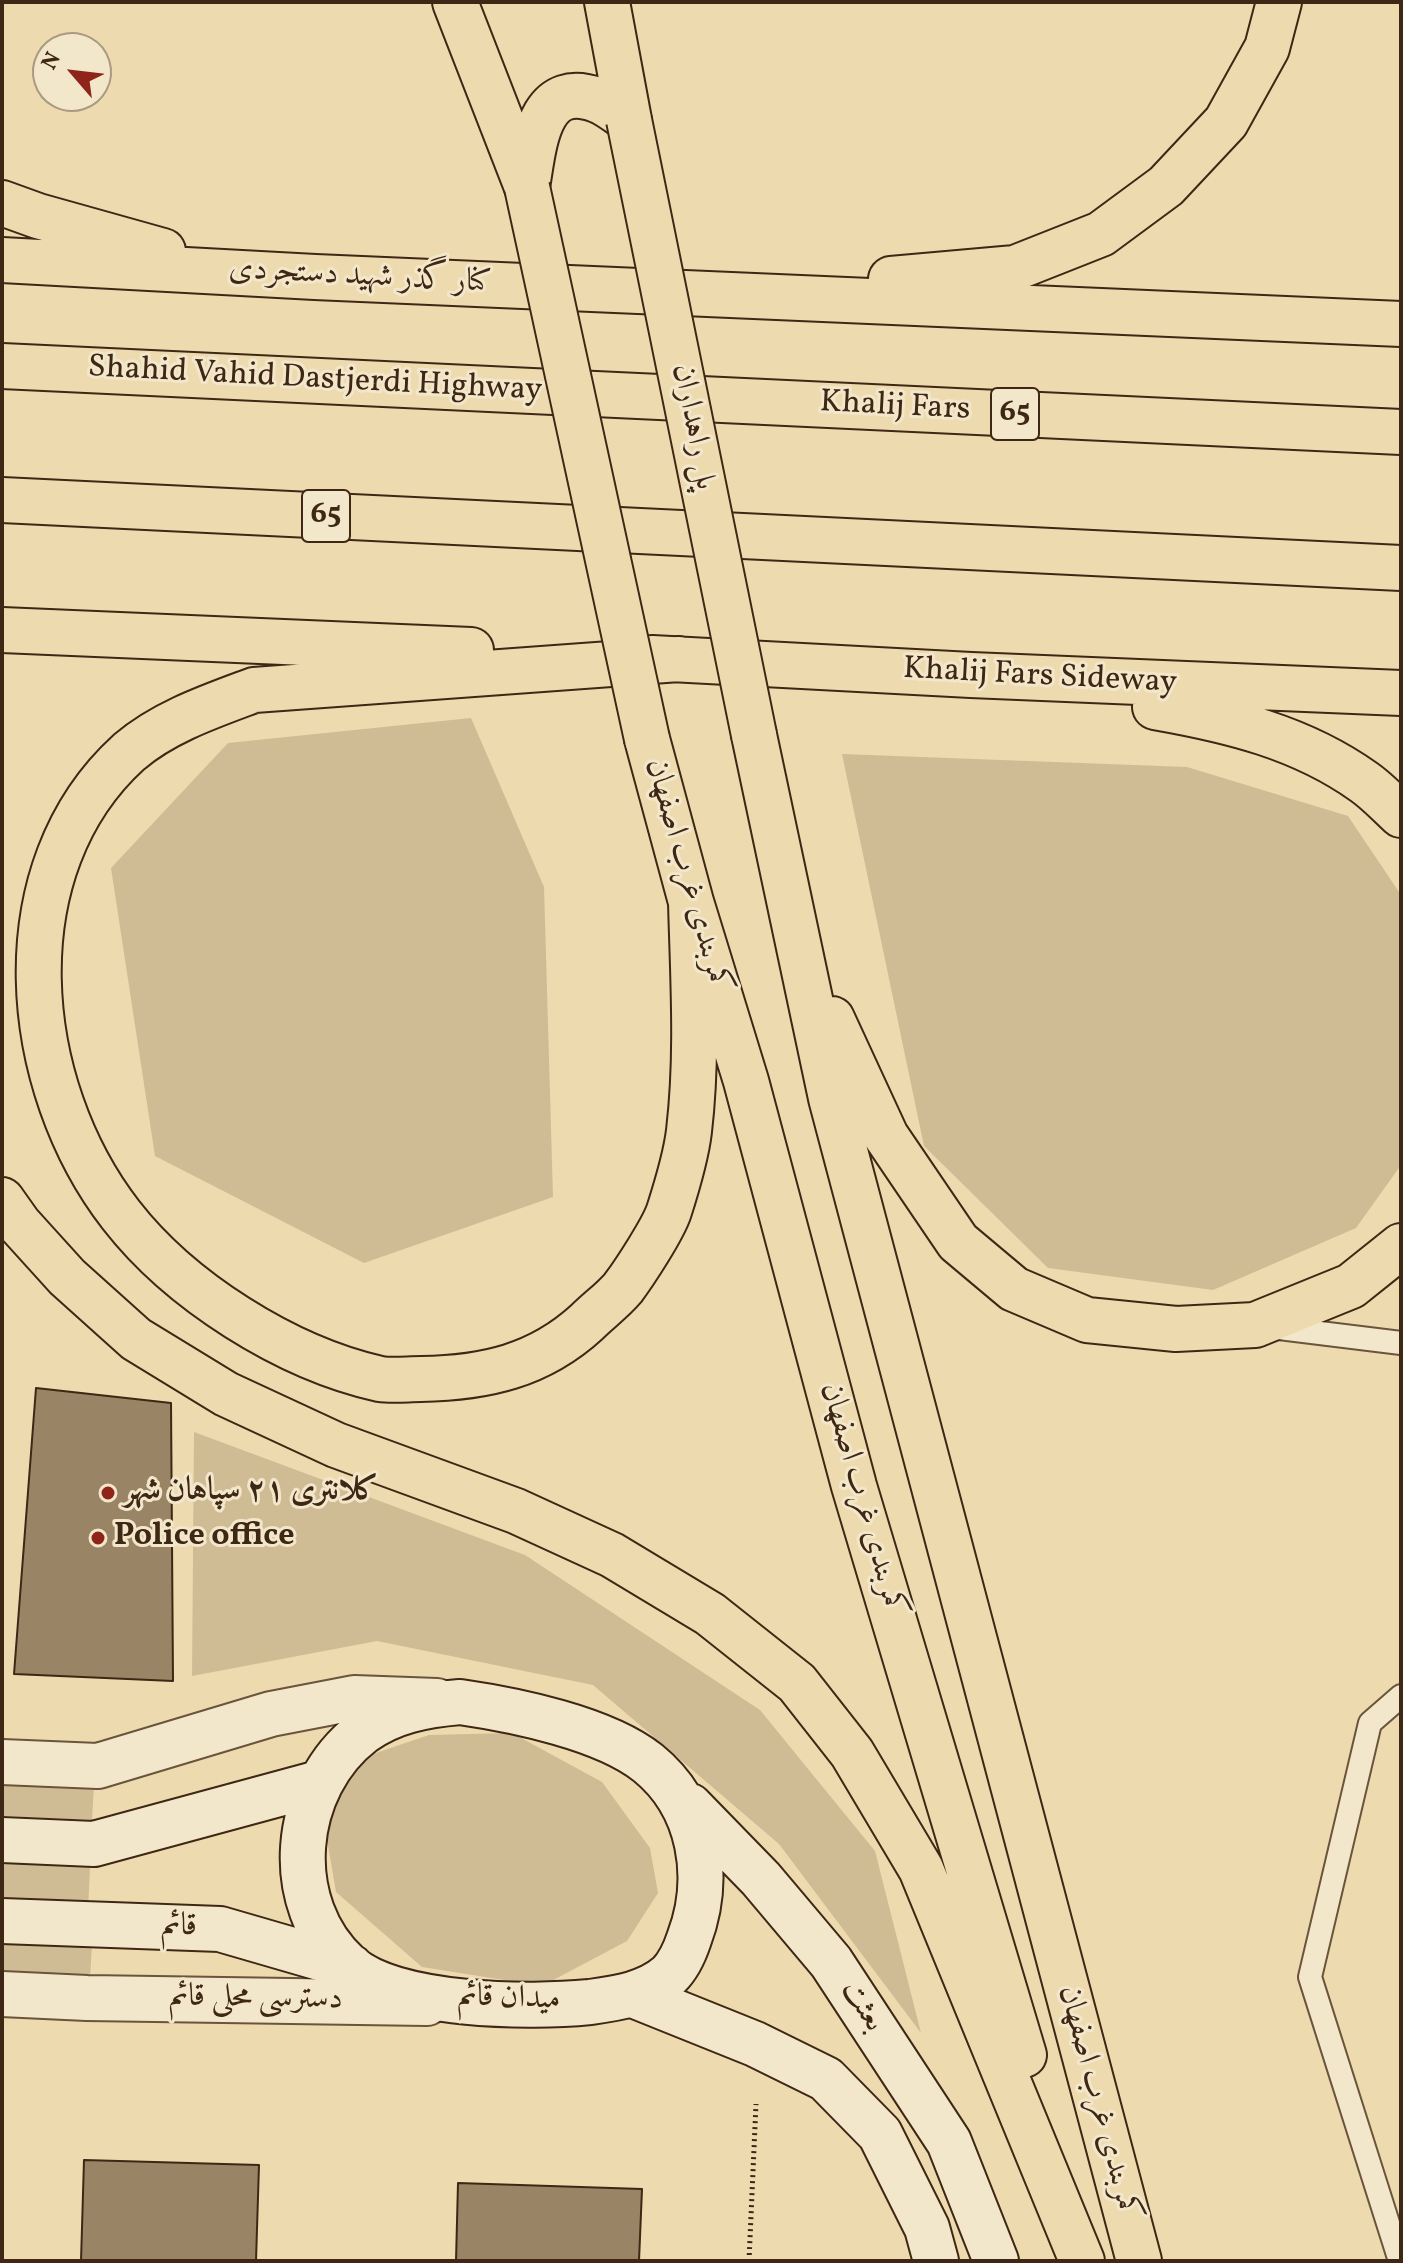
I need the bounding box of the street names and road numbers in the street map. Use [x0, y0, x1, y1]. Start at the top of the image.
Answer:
street label: کنار گذر شهید دستجردی [228, 252, 492, 304]
street label: Shahid Vahid Dastjerdi Highway [87, 350, 543, 412]
street label: پل راهداران [661, 361, 723, 493]
street label: Khalij Fars [819, 385, 971, 431]
road number: 65 [991, 388, 1039, 440]
road number: 65 [302, 490, 350, 542]
street label: Khalij Fars Sideway [902, 652, 1178, 704]
street label: کمربندی غرب اصفهان [634, 755, 738, 999]
street label: کمربندی غرب اصفهان [809, 1379, 913, 1623]
street label: قائم [160, 1908, 198, 1948]
street label: بعثت [830, 1974, 892, 2040]
street label: دسترسی محلی قائم [169, 1979, 343, 2021]
street label: میدان قائم [457, 1979, 561, 2021]
street label: کمربندی غرب اصفهان [1047, 1982, 1147, 2226]

